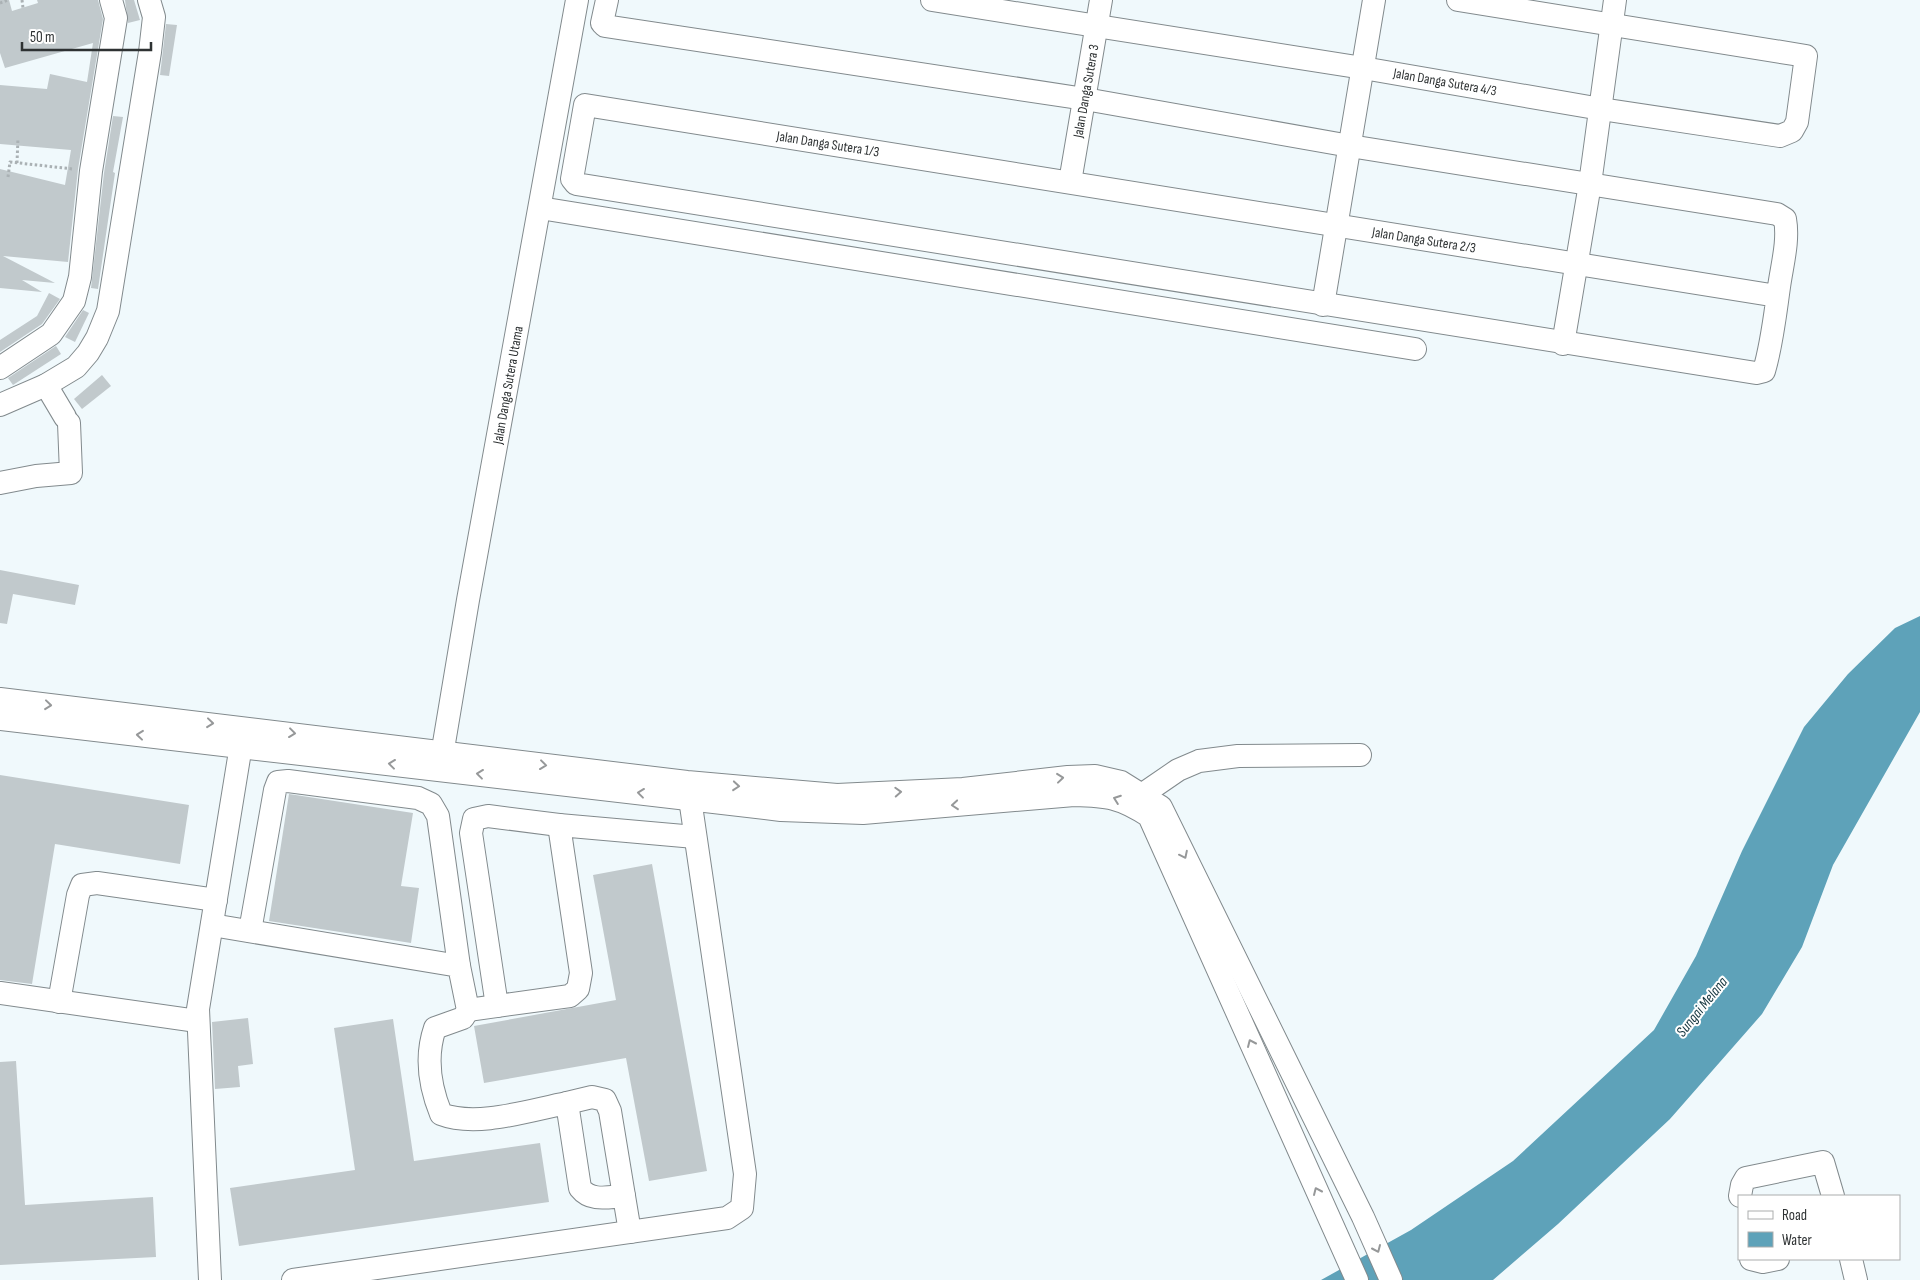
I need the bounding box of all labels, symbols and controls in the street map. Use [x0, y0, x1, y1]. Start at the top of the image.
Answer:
scale bar [22, 20, 151, 52]
text: 50 m [30, 28, 55, 47]
street label: Jalan Danga Sutera 3 [1069, 43, 1103, 140]
street label: Jalan Danga Sutera 4/3 [1391, 64, 1498, 99]
street label: Jalan Danga Sutera 1/3 [774, 127, 881, 161]
street label: Jalan Danga Sutera 2/3 [1370, 223, 1477, 257]
street label: Jalan Danga Sutera Utama [489, 325, 527, 446]
one-way arrow [45, 699, 53, 710]
one-way arrow [206, 717, 214, 728]
one-way arrow [288, 727, 296, 738]
one-way arrow [136, 730, 144, 741]
one-way arrow [387, 759, 395, 770]
one-way arrow [539, 759, 547, 770]
one-way arrow [475, 769, 483, 780]
one-way arrow [1056, 773, 1064, 784]
one-way arrow [732, 780, 740, 791]
one-way arrow [894, 787, 902, 798]
one-way arrow [637, 788, 645, 799]
one-way arrow [1113, 795, 1122, 805]
one-way arrow [951, 799, 959, 810]
one-way arrow [1178, 850, 1188, 859]
water label: Sungai Melana [1672, 973, 1732, 1041]
one-way arrow [1246, 1039, 1257, 1048]
one-way arrow [1312, 1187, 1323, 1196]
legend [1738, 1195, 1900, 1260]
text: Road [1782, 1206, 1807, 1225]
text: Water [1782, 1231, 1813, 1250]
one-way arrow [1371, 1244, 1382, 1253]

